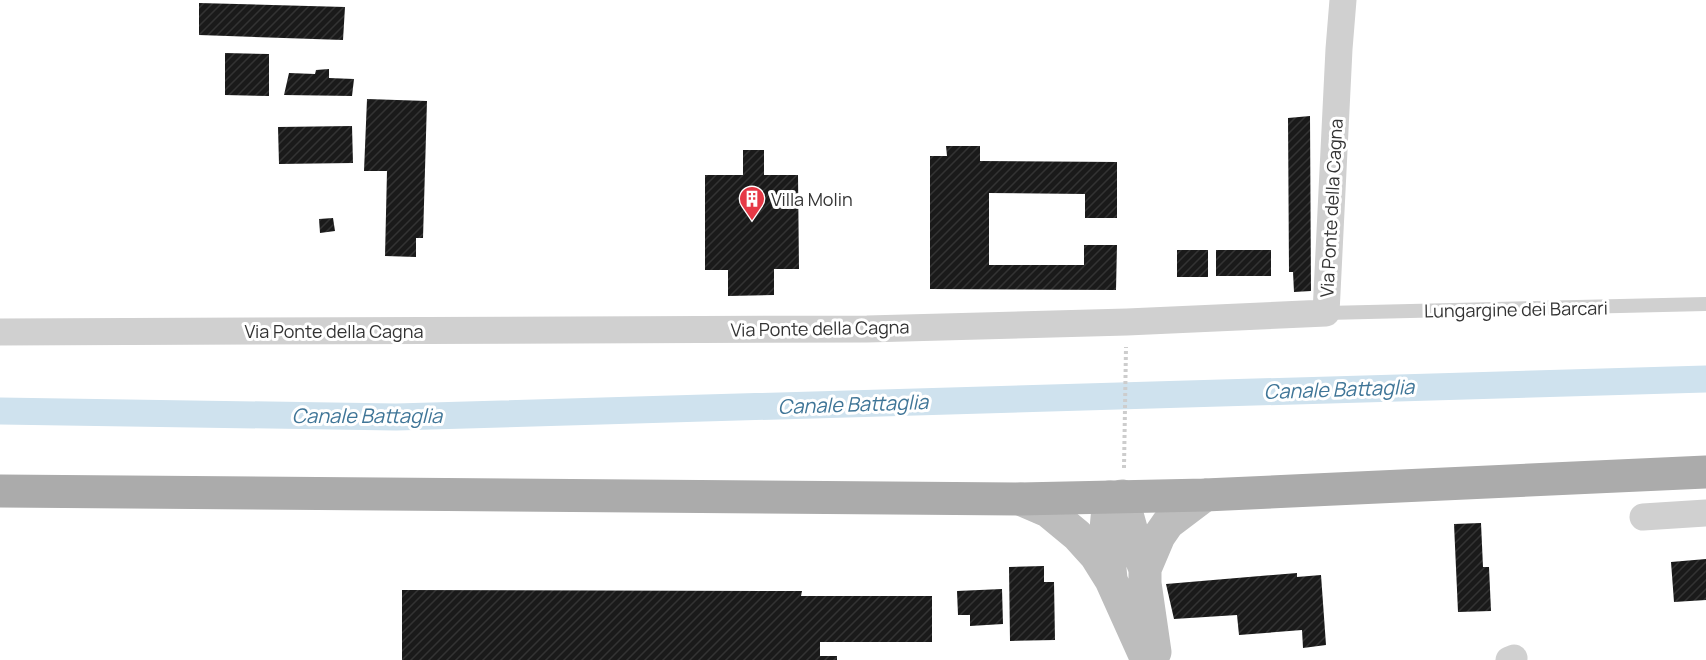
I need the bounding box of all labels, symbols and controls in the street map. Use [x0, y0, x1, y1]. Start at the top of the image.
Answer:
street label: Via Ponte della Cagna [1314, 118, 1348, 298]
building icon: Villa Molin [737, 184, 767, 222]
place label: Villa Molin [771, 187, 853, 211]
street label: Lungargine dei Barcari [1424, 295, 1608, 323]
street label: Via Ponte della Cagna [730, 314, 910, 342]
street label: Via Ponte della Cagna [245, 319, 423, 343]
water label: Canale Battaglia [1263, 373, 1415, 405]
water label: Canale Battaglia [777, 388, 929, 420]
water label: Canale Battaglia [292, 402, 443, 429]

